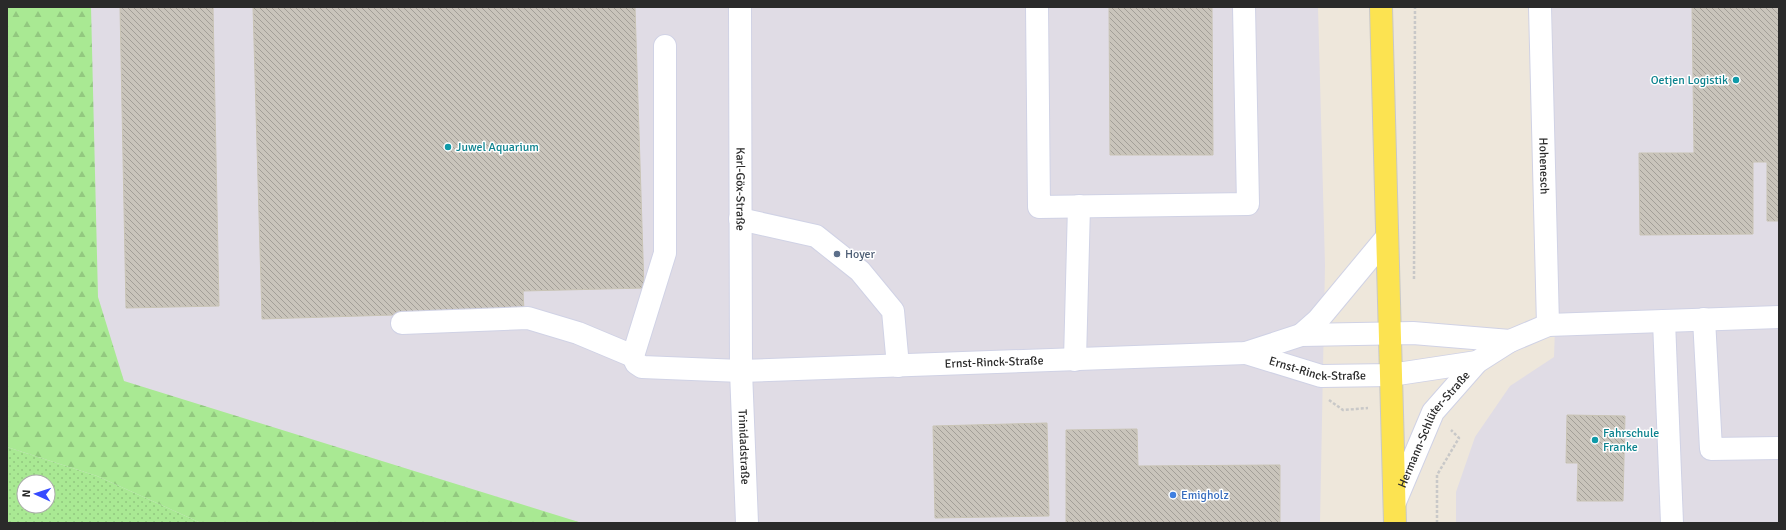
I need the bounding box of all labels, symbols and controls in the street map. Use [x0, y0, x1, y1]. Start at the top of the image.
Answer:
place label: Oetjen Logistik [1651, 73, 1728, 88]
marker: Oetjen Logistik [1731, 75, 1741, 85]
street label: Hohenesch [1536, 137, 1552, 195]
place label: Juwel Aquarium [456, 140, 539, 155]
marker: Juwel Aquarium [443, 142, 453, 152]
street label: Karl-Göx-Straße [733, 147, 748, 231]
place label: Hoyer [845, 247, 876, 262]
marker: Hoyer [832, 249, 842, 259]
street label: Ernst-Rinck-Straße [944, 353, 1044, 371]
street label: Ernst-Rinck-Straße [1267, 353, 1366, 383]
street label: Hermann-Schlüter-Straße [1394, 368, 1473, 490]
street label: Trinidadstraße [735, 409, 753, 485]
place label: Fahrschule Franke [1603, 426, 1659, 455]
marker: Fahrschule Franke [1590, 435, 1600, 445]
north arrow [16, 474, 56, 514]
place label: Emigholz [1181, 488, 1229, 503]
text: N [20, 489, 33, 498]
marker: Emigholz [1168, 490, 1178, 500]

